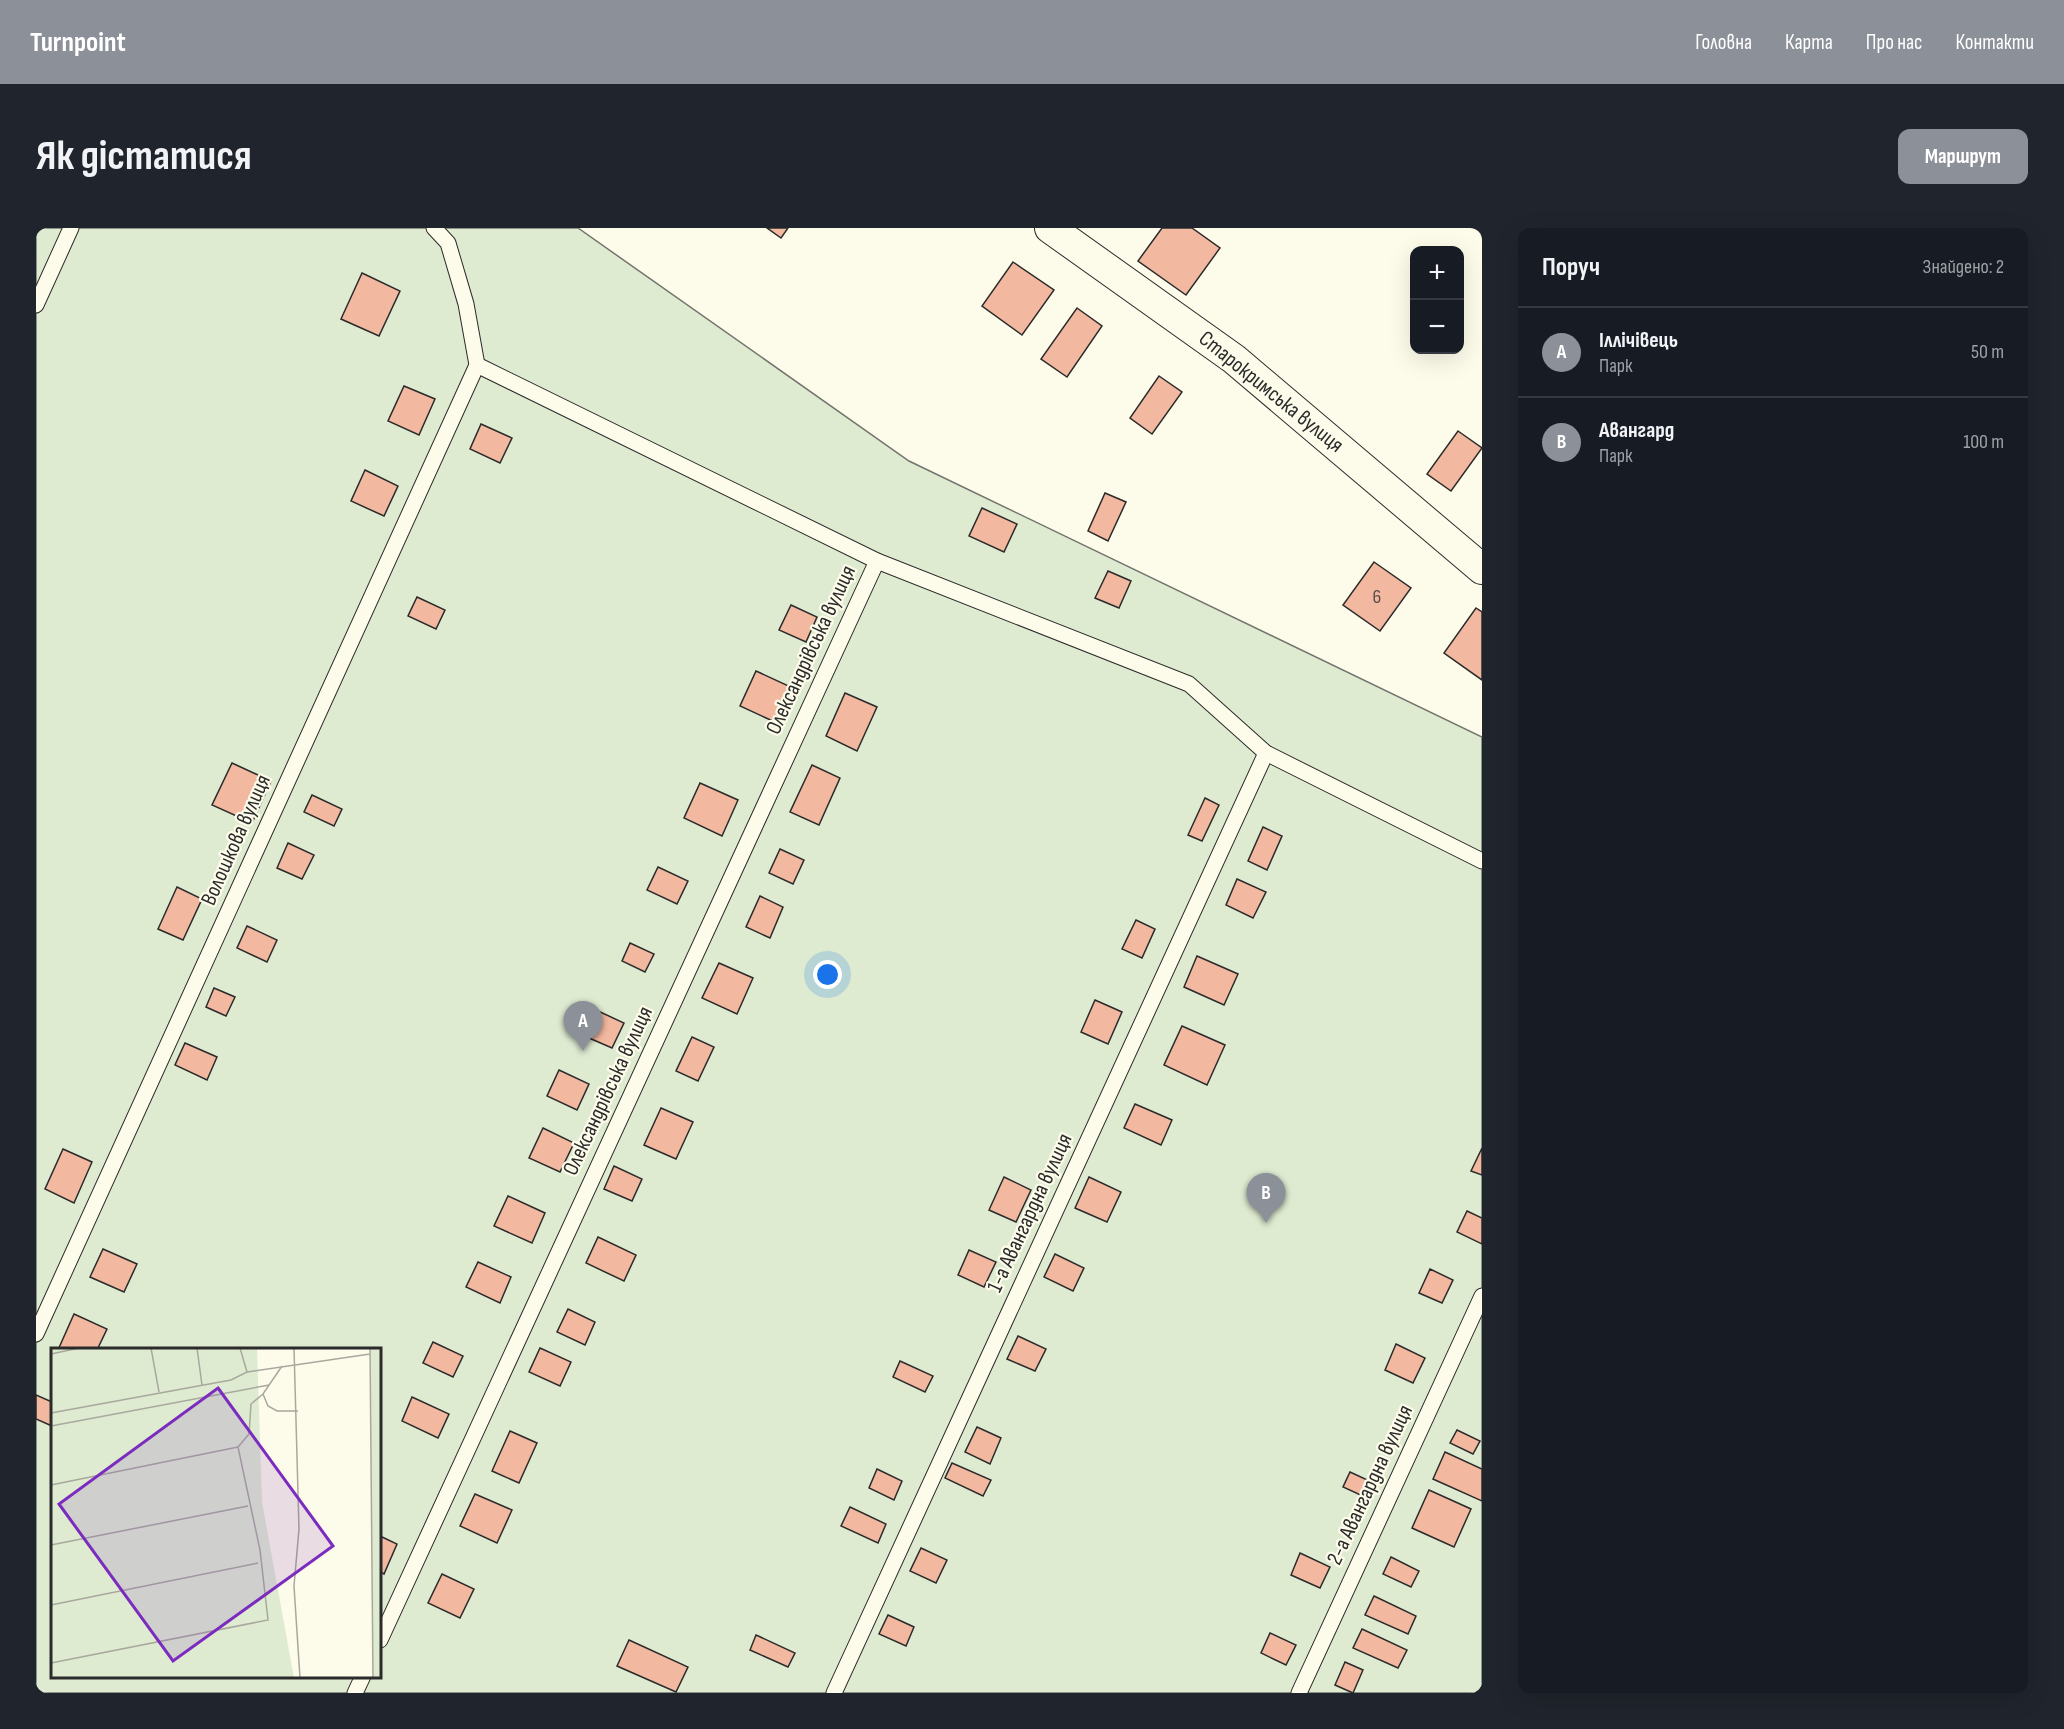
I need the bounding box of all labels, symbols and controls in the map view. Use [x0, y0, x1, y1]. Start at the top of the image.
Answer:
text: Turnpoint [30, 26, 126, 59]
text: Головна [1695, 30, 1752, 55]
text: Карта [1785, 30, 1833, 55]
text: Про нас [1866, 30, 1922, 55]
text: Контакти [1955, 30, 2034, 55]
button: Маршрут [1898, 129, 2028, 184]
text: Як дістатися [36, 131, 252, 182]
map controls [1410, 246, 1464, 354]
button: + [1410, 246, 1464, 300]
text: Поруч [1542, 252, 1600, 283]
text: Знайдено: 2 [1923, 255, 2004, 279]
button: − [1410, 300, 1464, 354]
street label: Старокримська вулиця [1193, 325, 1349, 459]
text: Іллічівець [1599, 327, 1678, 354]
text: A [1557, 340, 1566, 364]
text: 50 m [1971, 340, 2004, 364]
text: Парк [1599, 354, 1633, 378]
text: Авангард [1599, 417, 1674, 444]
text: B [1557, 430, 1566, 454]
text: 100 m [1963, 430, 2004, 454]
text: Парк [1599, 444, 1633, 468]
street label: Олександрівська вулиця [760, 561, 862, 739]
house number: 6 [1373, 585, 1381, 609]
street label: Волошкова вулиця [195, 770, 277, 910]
your location [813, 960, 842, 989]
street label: Олександрівська вулиця [557, 1002, 659, 1180]
pin: A [564, 1002, 602, 1051]
street label: 1-а Авангардна вулиця [981, 1129, 1079, 1297]
pin: B [1246, 1174, 1286, 1223]
inset map [51, 1348, 381, 1678]
street label: 2-а Авангардна вулиця [1321, 1401, 1419, 1569]

